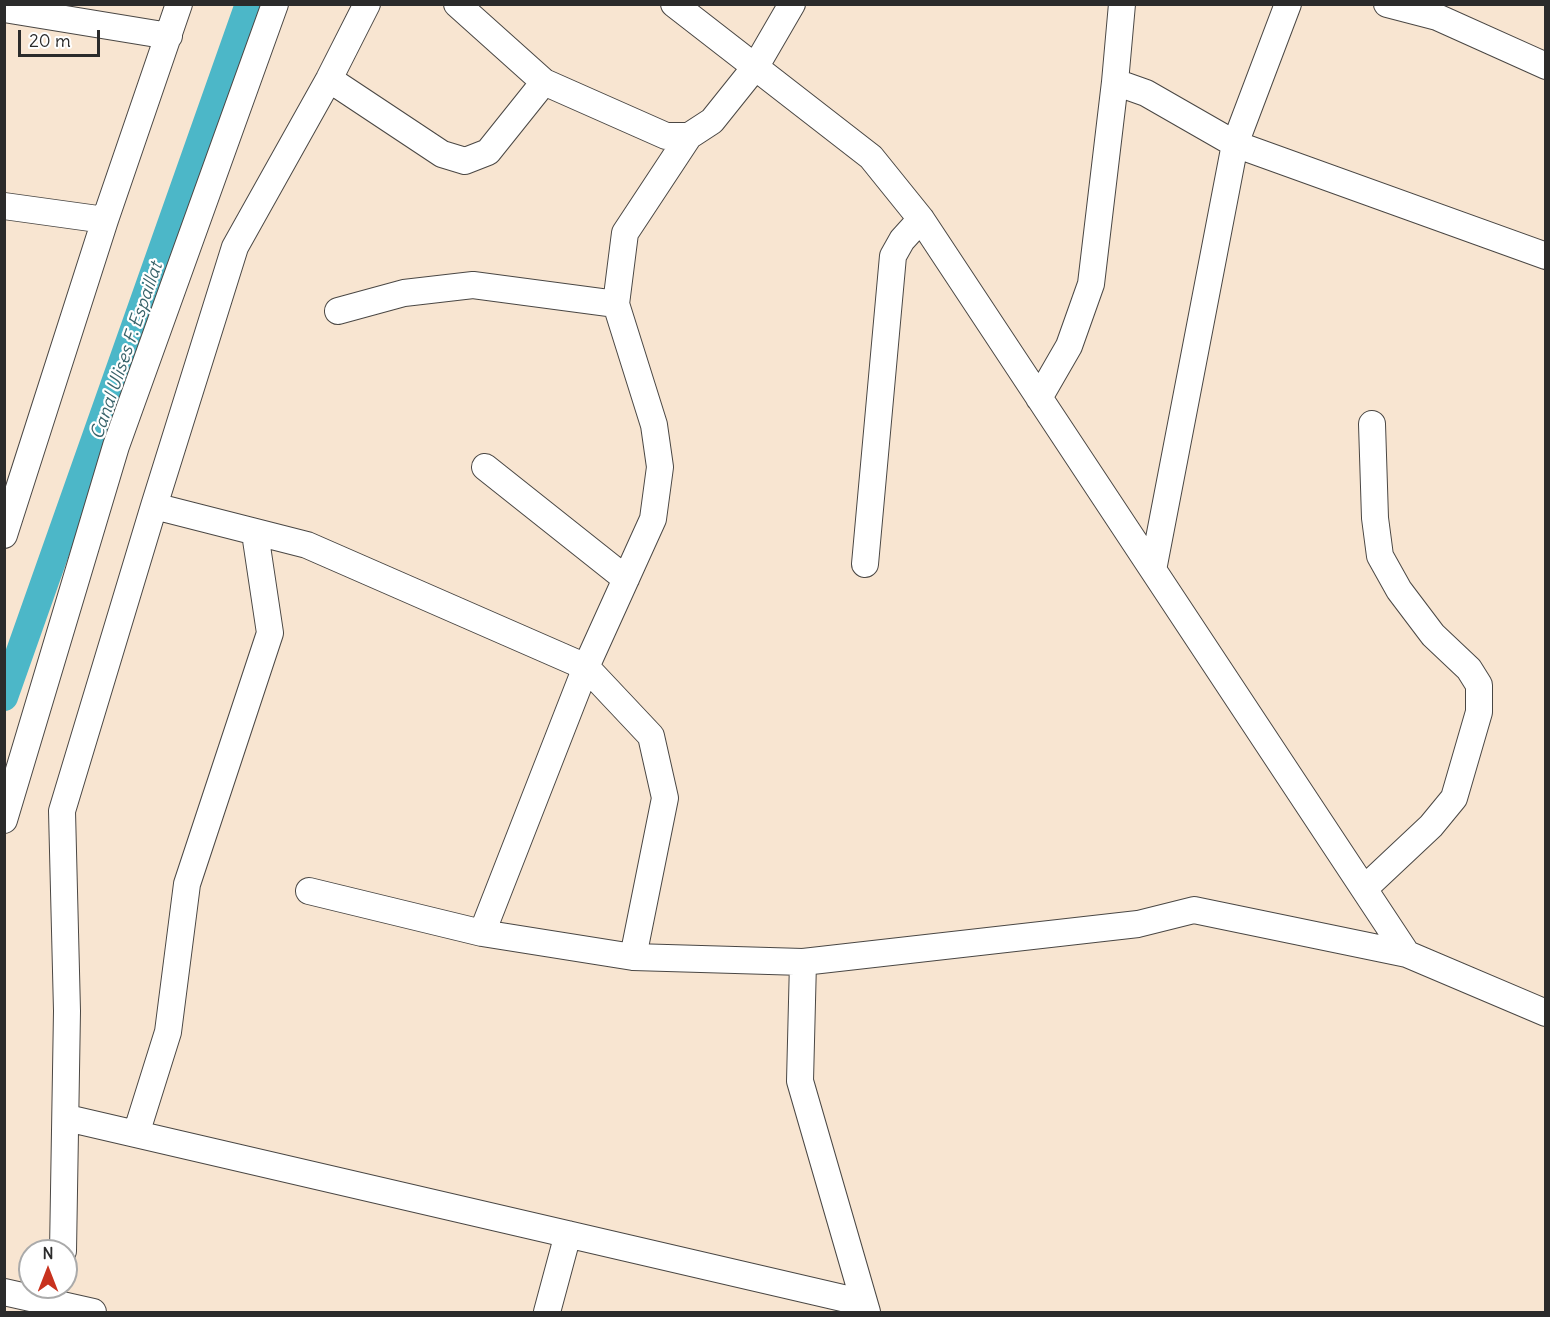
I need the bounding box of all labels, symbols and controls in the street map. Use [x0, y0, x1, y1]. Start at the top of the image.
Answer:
scale bar [21, 18, 104, 56]
text: 20 m [29, 29, 71, 52]
water label: Canal Ulises F. Espaillat [87, 260, 167, 442]
north arrow [18, 1239, 78, 1299]
text: N [42, 1243, 54, 1263]

